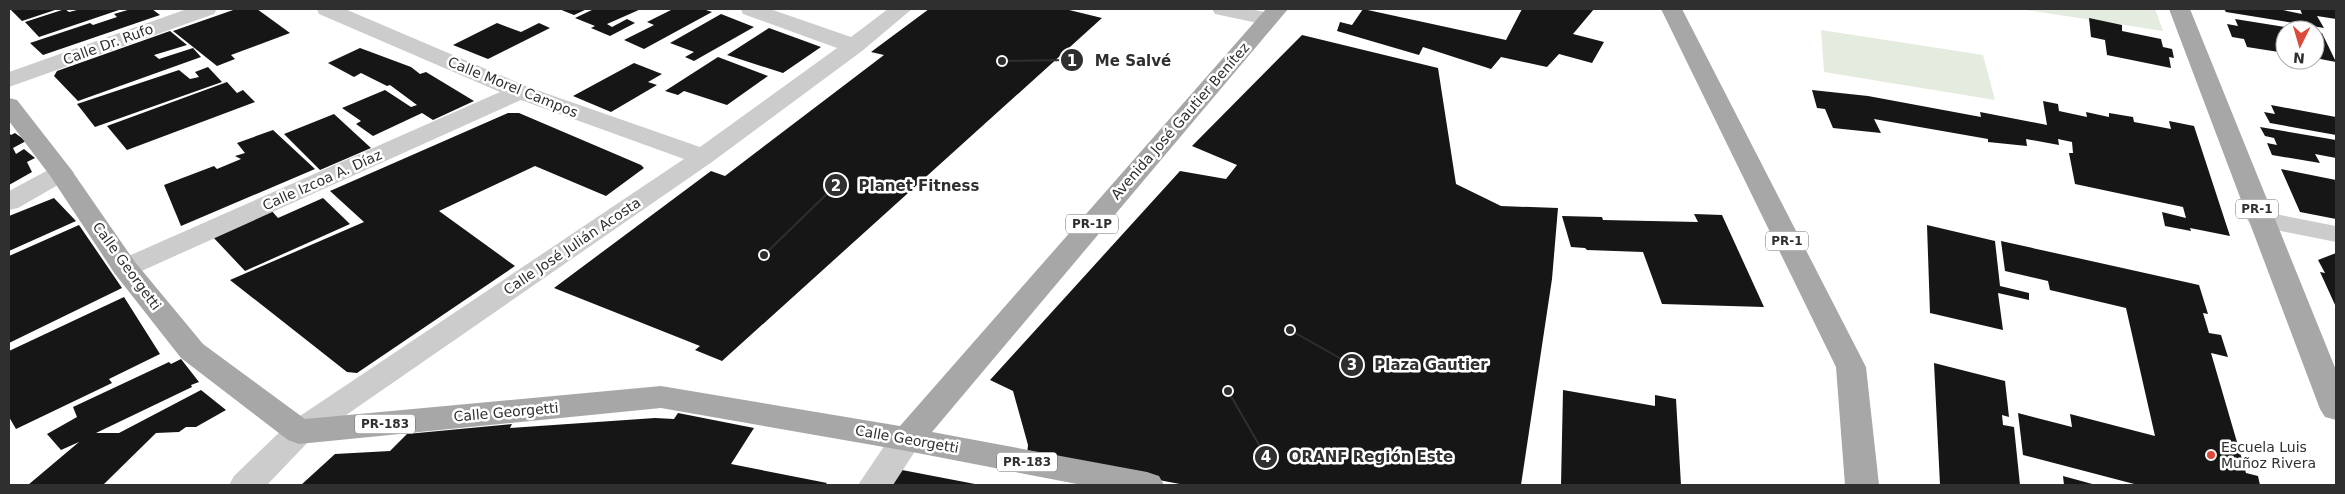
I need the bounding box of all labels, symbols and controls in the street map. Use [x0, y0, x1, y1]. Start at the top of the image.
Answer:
street label: Calle Dr. Rufo [61, 20, 155, 68]
north arrow [2275, 20, 2325, 70]
street label: Avenida José Gautier Benítez [1108, 39, 1252, 203]
callout: Me Salvé [1060, 45, 1181, 75]
text: N [2292, 49, 2305, 66]
text: 1 [1067, 52, 1077, 70]
text: Me Salvé [1095, 52, 1171, 70]
street label: Calle Morel Campos [446, 54, 580, 120]
street label: Calle Izcoa A. Díaz [260, 146, 384, 214]
callout: Planet Fitness [824, 170, 990, 200]
text: 2 [831, 177, 841, 195]
text: Planet Fitness [859, 177, 979, 195]
street label: Calle José Julián Acosta [500, 194, 644, 298]
road number: PR-1 [2236, 200, 2278, 218]
road number: PR-1P [1066, 214, 1118, 233]
street label: Calle Georgetti [90, 219, 164, 313]
road number: PR-1 [1766, 232, 1808, 250]
callout: Plaza Gautier [1339, 350, 1498, 380]
text: 3 [1347, 356, 1357, 374]
text: Plaza Gautier [1374, 356, 1488, 374]
street label: Calle Georgetti [453, 399, 559, 425]
road number: PR-183 [355, 414, 415, 434]
street label: Calle Georgetti [854, 422, 960, 456]
place label: Escuela Luis Muñoz Rivera [2221, 439, 2316, 471]
callout: ORANF Región Este [1254, 442, 1463, 472]
text: 4 [1261, 448, 1271, 466]
text: ORANF Región Este [1289, 448, 1453, 466]
marker: Escuela Luis Muñoz Rivera [2205, 449, 2217, 461]
road number: PR-183 [997, 452, 1057, 472]

